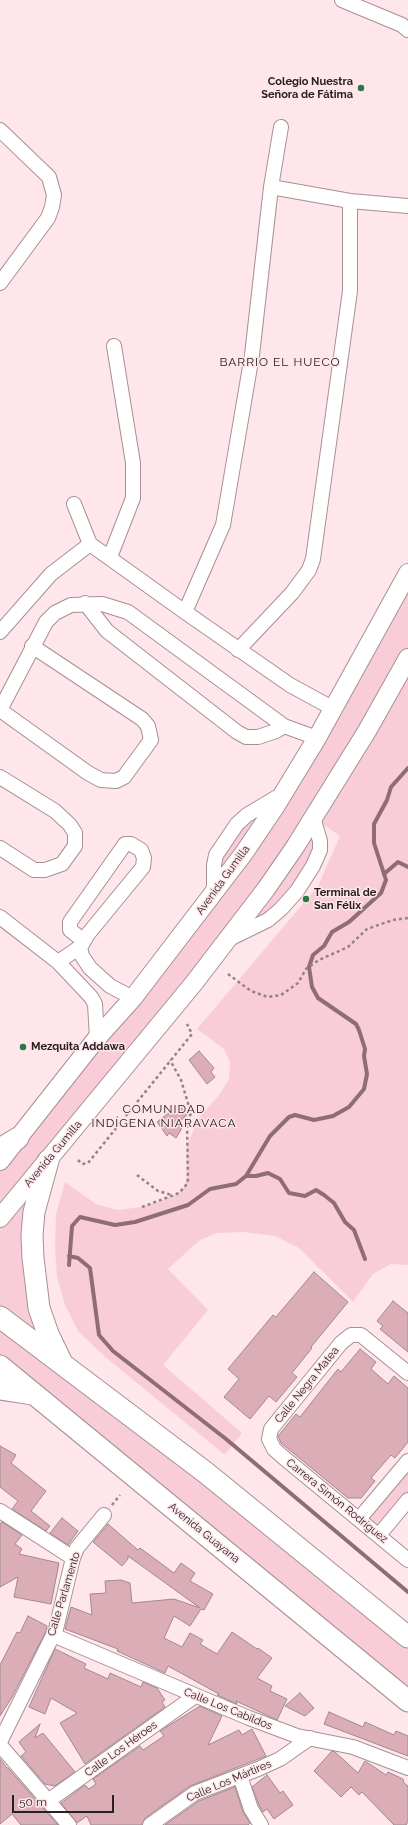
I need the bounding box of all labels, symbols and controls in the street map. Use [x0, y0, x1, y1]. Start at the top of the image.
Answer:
place label: Colegio Nuestra Señora de Fátima [261, 75, 353, 101]
marker: Colegio Nuestra Señora de Fátima [356, 83, 366, 93]
district label: BARRIO EL HUECO [219, 355, 341, 369]
street label: Avenida Gumilla [193, 843, 253, 917]
place label: Terminal de San Félix [314, 886, 376, 912]
marker: Terminal de San Félix [301, 894, 311, 904]
place label: Mezquita Addawa [31, 1040, 125, 1054]
marker: Mezquita Addawa [18, 1042, 28, 1052]
district label: COMUNIDAD INDÍGENA NIARAVACA [91, 1102, 237, 1130]
street label: Avenida Gumilla [21, 1118, 85, 1190]
street label: Calle Negra Matea [272, 1344, 342, 1426]
street label: Carrera Simón Rodríguez [284, 1456, 390, 1546]
street label: Avenida Guayana [166, 1500, 242, 1566]
street label: Calle Parlamento [45, 1550, 83, 1638]
street label: Calle Los Cabildos [182, 1685, 274, 1733]
street label: Calle Los Héroes [82, 1718, 160, 1780]
street label: Calle Los Mártires [185, 1757, 273, 1805]
scale bar [14, 1787, 116, 1813]
text: 50 m [19, 1795, 47, 1809]

